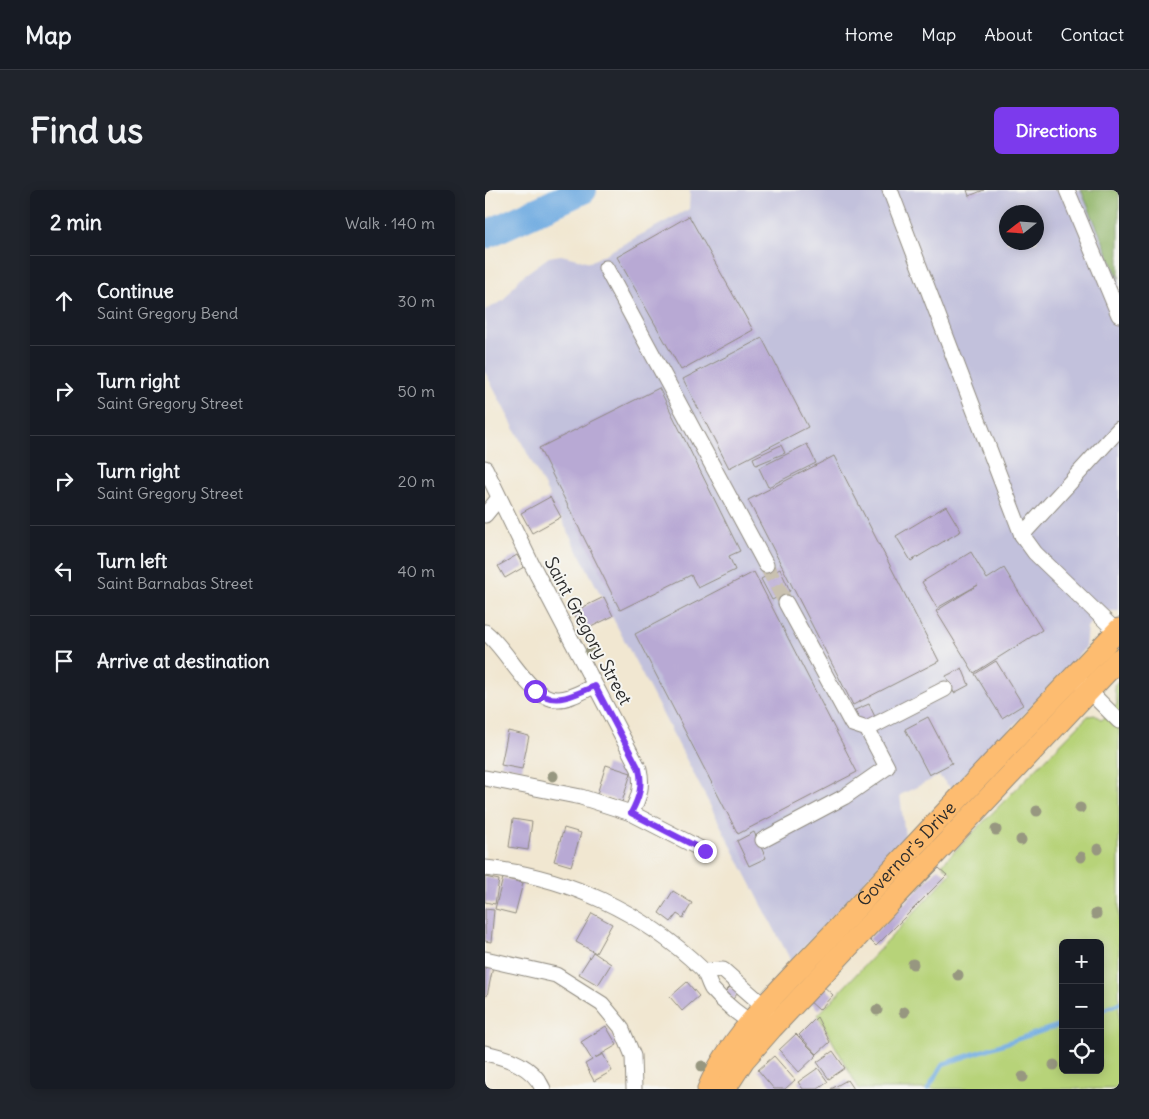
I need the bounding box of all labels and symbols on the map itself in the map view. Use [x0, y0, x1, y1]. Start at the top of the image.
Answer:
north arrow [999, 205, 1044, 250]
street label: Saint Gregory Street [540, 553, 637, 709]
route start [524, 680, 547, 703]
street label: Governor's Drive [852, 796, 961, 911]
route end [694, 840, 717, 863]

